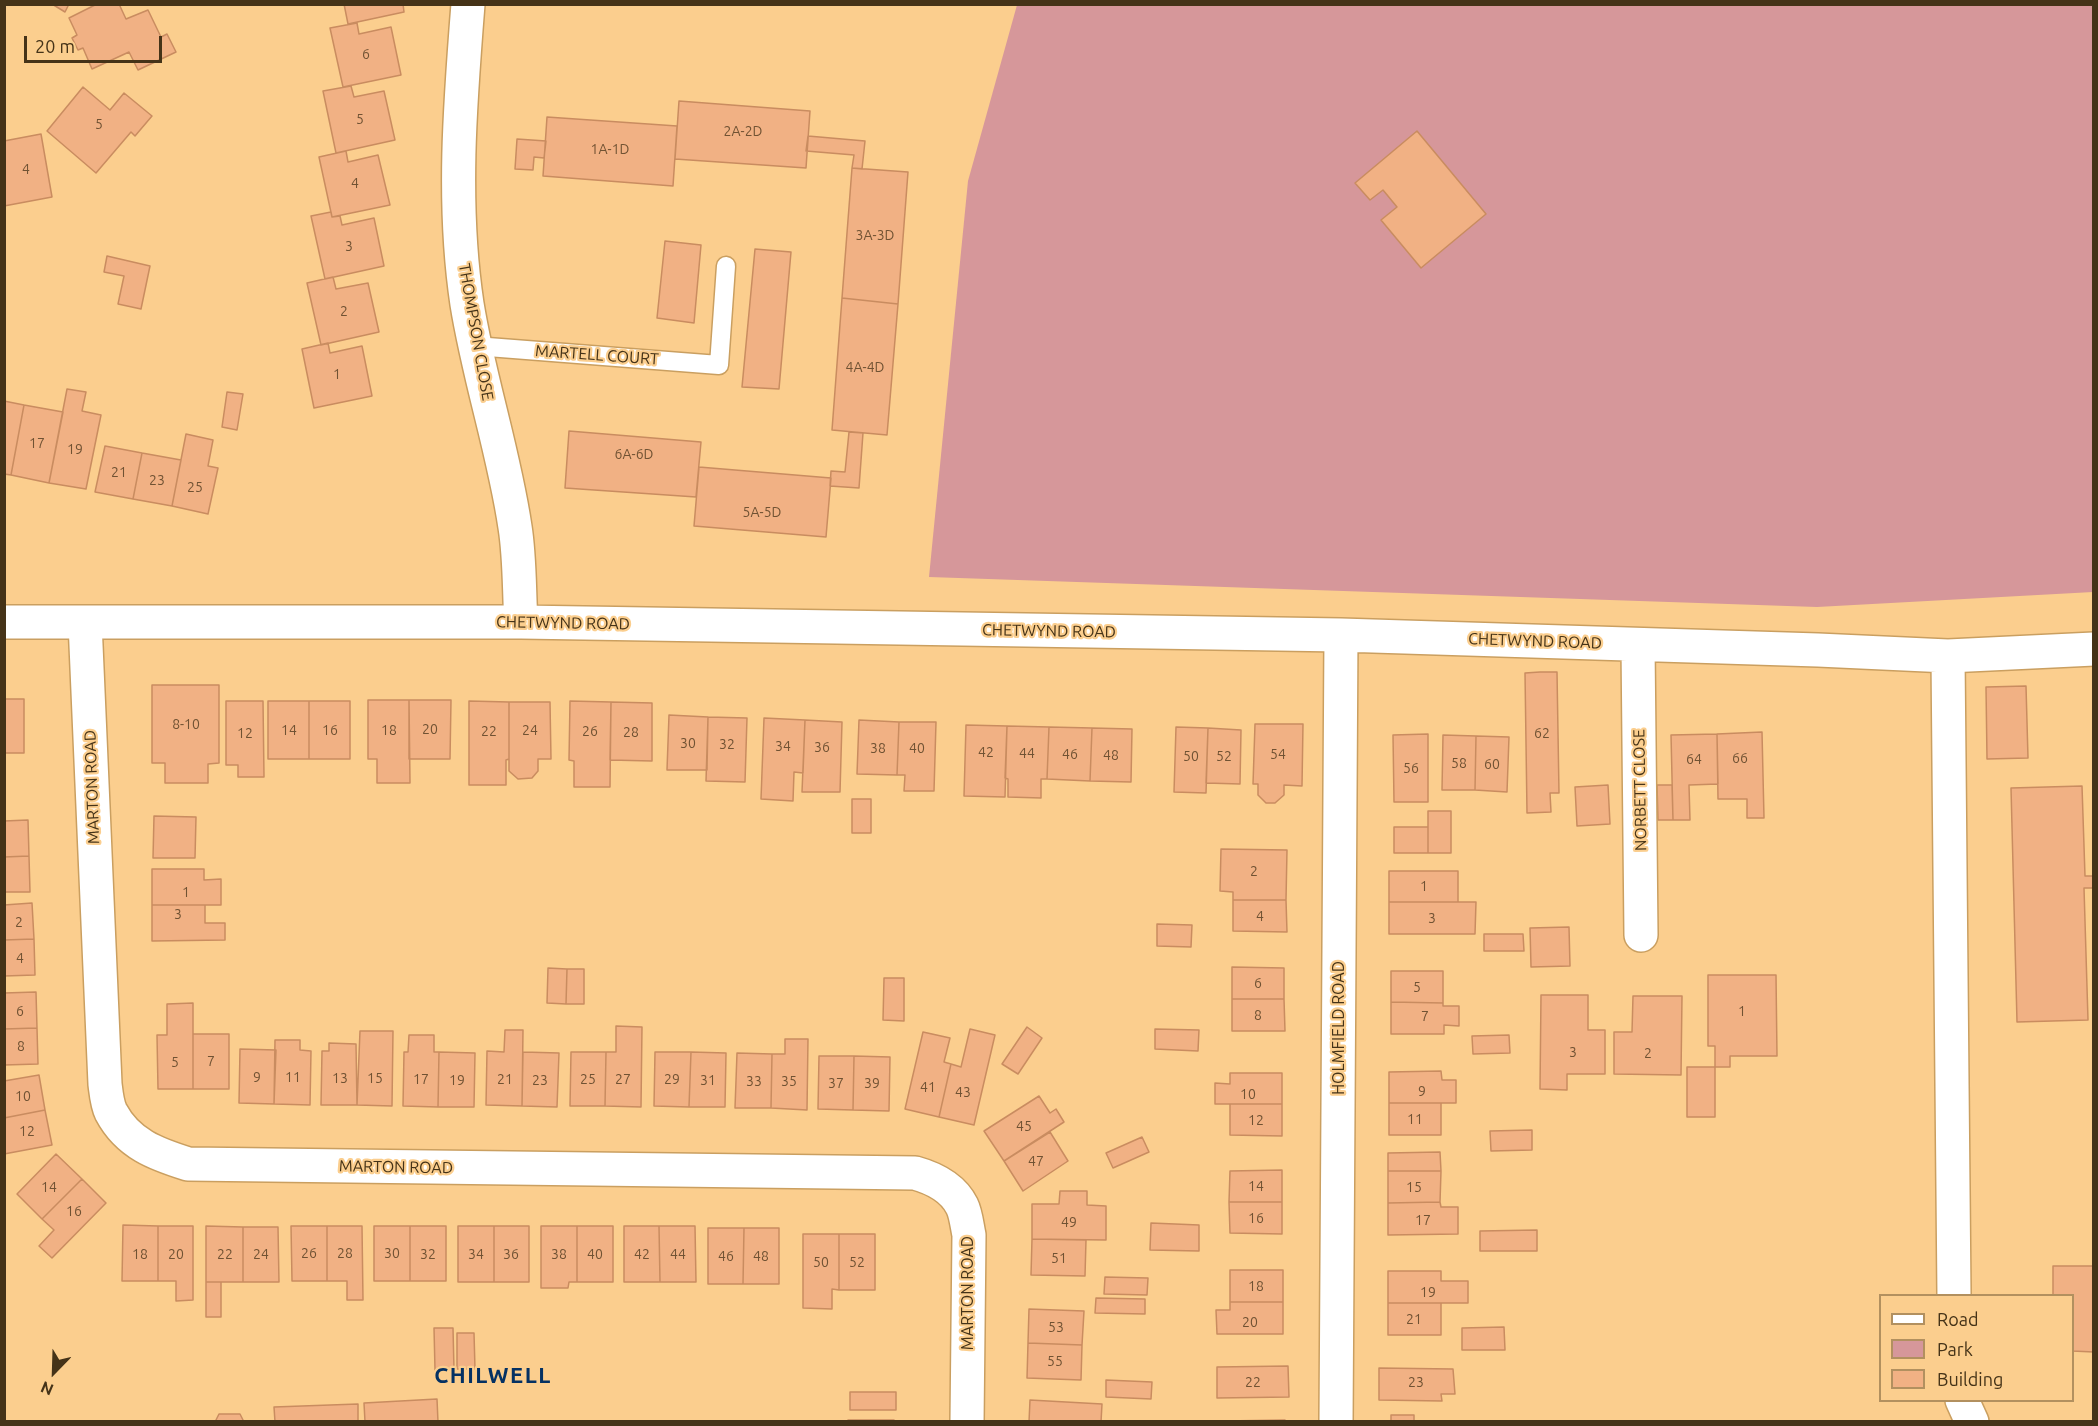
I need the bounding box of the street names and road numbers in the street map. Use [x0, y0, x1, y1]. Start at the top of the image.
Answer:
street label: THOMPSON CLOSE [454, 262, 498, 402]
street label: MARTELL COURT [535, 341, 659, 369]
street label: CHETWYND ROAD [496, 612, 630, 634]
street label: CHETWYND ROAD [982, 620, 1116, 642]
street label: CHETWYND ROAD [1468, 629, 1602, 653]
street label: NORBETT CLOSE [1629, 729, 1651, 851]
street label: MARTON ROAD [80, 730, 104, 844]
street label: HOLMFIELD ROAD [1329, 961, 1349, 1095]
street label: MARTON ROAD [339, 1156, 453, 1178]
street label: MARTON ROAD [958, 1236, 978, 1350]

